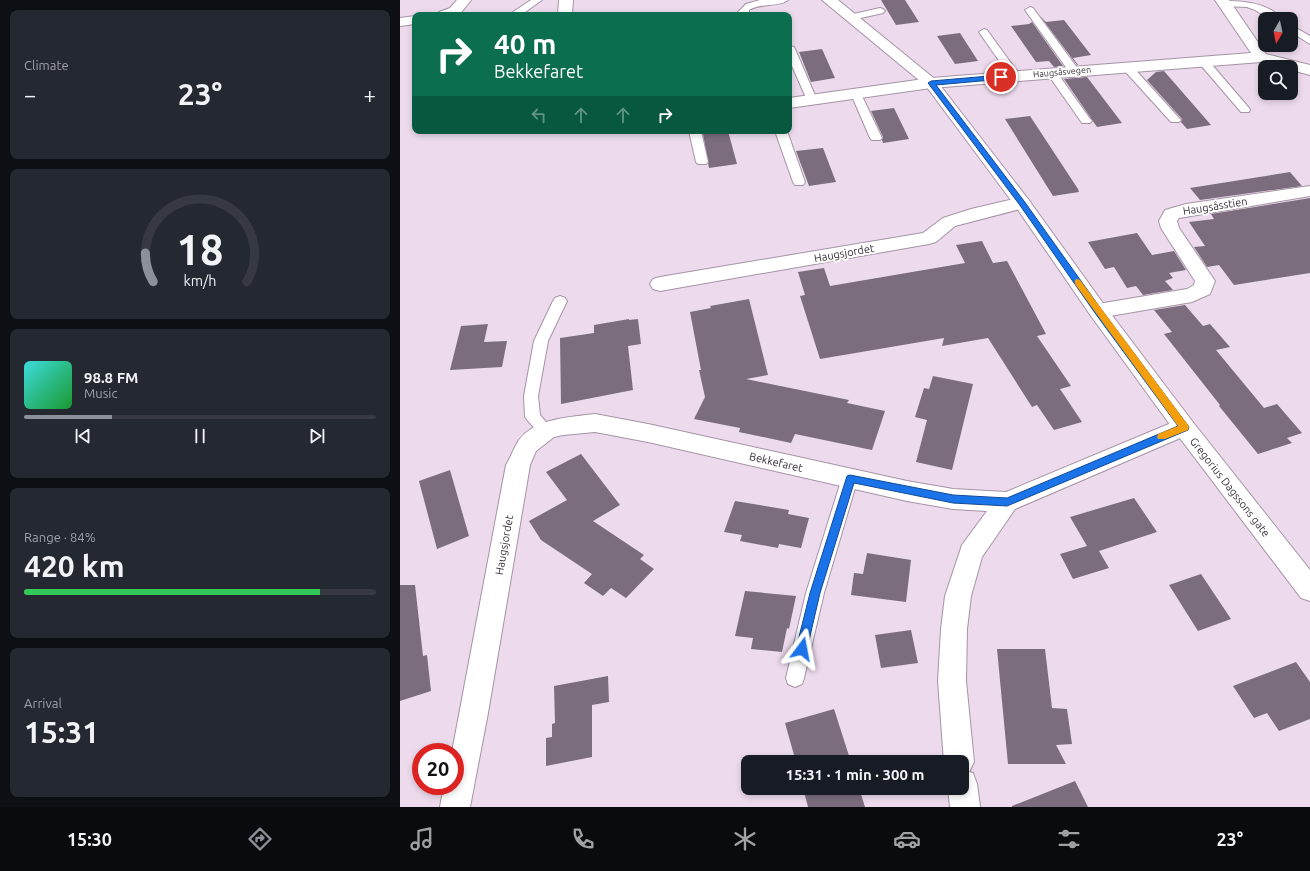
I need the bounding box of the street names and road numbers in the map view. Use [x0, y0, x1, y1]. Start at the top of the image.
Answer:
street label: Haugsåsvegen [1033, 64, 1091, 80]
street label: Haugsåsstien [1182, 195, 1248, 217]
street label: Haugsjordet [813, 242, 876, 264]
street label: Gregorius Dagssons gate [1188, 435, 1272, 539]
street label: Bekkefaret [748, 450, 805, 474]
street label: Haugsjordet [493, 513, 515, 576]

